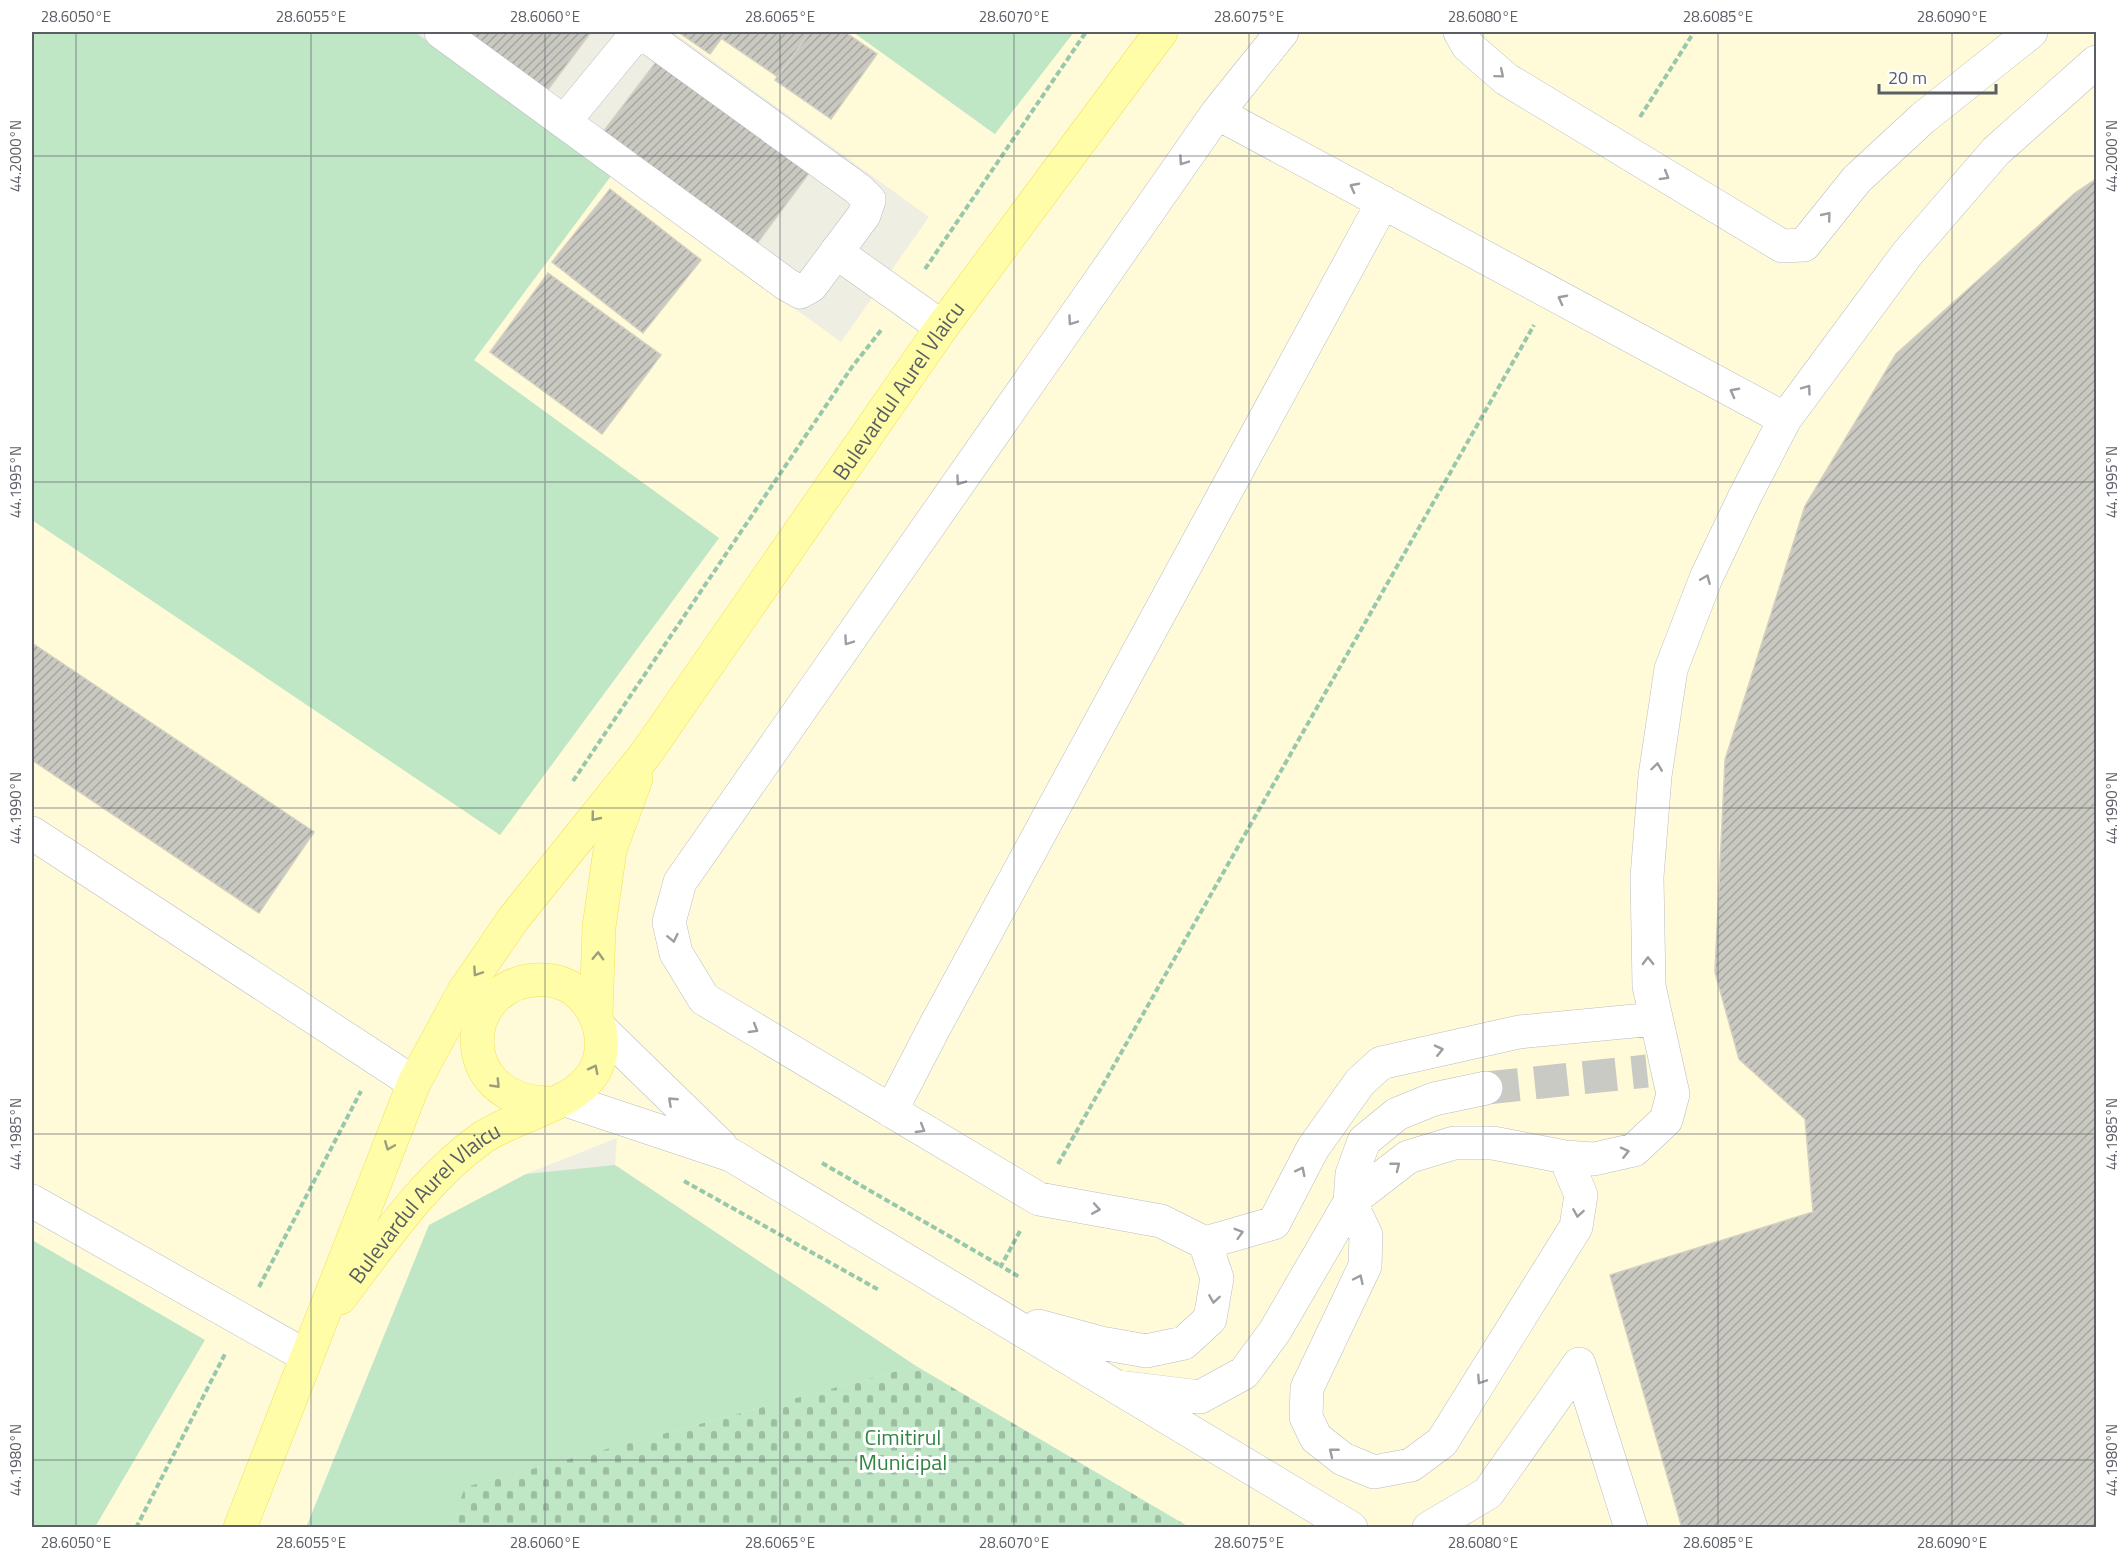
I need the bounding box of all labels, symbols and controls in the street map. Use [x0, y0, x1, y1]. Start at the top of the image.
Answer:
text: 28.6050°E [41, 5, 111, 28]
text: 28.6055°E [276, 5, 346, 28]
text: 28.6060°E [510, 5, 580, 28]
text: 28.6065°E [745, 5, 815, 28]
text: 28.6070°E [979, 5, 1049, 28]
text: 28.6075°E [1214, 5, 1284, 28]
text: 28.6080°E [1448, 5, 1518, 28]
text: 28.6085°E [1683, 5, 1753, 28]
text: 28.6090°E [1917, 5, 1987, 28]
scale bar [1879, 57, 1996, 95]
text: 20 m [1888, 64, 1927, 91]
one-way arrow [1493, 66, 1504, 77]
text: 44.2000°N [4, 120, 27, 192]
text: 44.2000°N [2100, 120, 2123, 192]
one-way arrow [1179, 154, 1190, 165]
one-way arrow [1659, 169, 1669, 180]
one-way arrow [1349, 183, 1360, 194]
one-way arrow [1820, 211, 1831, 222]
street label: Bulevardul Aurel Vlaicu [824, 294, 973, 487]
one-way arrow [1558, 295, 1569, 306]
one-way arrow [1068, 314, 1079, 325]
one-way arrow [1800, 385, 1811, 396]
one-way arrow [1730, 388, 1740, 399]
text: 44.1995°N [4, 446, 27, 518]
text: 44.1995°N [2100, 446, 2123, 518]
one-way arrow [956, 474, 967, 485]
one-way arrow [1699, 575, 1711, 586]
one-way arrow [844, 634, 855, 645]
one-way arrow [1650, 762, 1662, 771]
text: 44.1990°N [4, 772, 27, 844]
text: 44.1990°N [2100, 772, 2123, 844]
one-way arrow [591, 810, 602, 821]
one-way arrow [666, 933, 679, 943]
one-way arrow [591, 952, 604, 961]
one-way arrow [1642, 957, 1655, 966]
one-way arrow [473, 966, 484, 977]
one-way arrow [748, 1022, 758, 1034]
one-way arrow [1434, 1044, 1444, 1057]
one-way arrow [586, 1065, 598, 1076]
one-way arrow [488, 1077, 499, 1088]
one-way arrow [669, 1097, 679, 1108]
text: 44.1985°N [4, 1098, 27, 1170]
text: 44.1985°N [2100, 1098, 2123, 1170]
street label: Bulevardul Aurel Vlaicu [340, 1113, 506, 1291]
one-way arrow [915, 1122, 925, 1134]
one-way arrow [384, 1140, 396, 1151]
one-way arrow [1620, 1146, 1630, 1159]
one-way arrow [1389, 1163, 1400, 1174]
one-way arrow [1294, 1167, 1305, 1178]
one-way arrow [1091, 1202, 1101, 1215]
one-way arrow [1572, 1207, 1585, 1217]
one-way arrow [1233, 1228, 1244, 1240]
one-way arrow [1351, 1274, 1363, 1285]
one-way arrow [1208, 1294, 1220, 1304]
one-way arrow [1477, 1374, 1488, 1385]
park label: Cimitirul Municipal [859, 1420, 947, 1479]
text: 44.1980°N [4, 1424, 27, 1496]
text: 44.1980°N [2100, 1424, 2123, 1496]
one-way arrow [1329, 1448, 1340, 1459]
text: 28.6050°E [41, 1531, 111, 1554]
text: 28.6055°E [276, 1531, 346, 1554]
text: 28.6060°E [510, 1531, 580, 1554]
text: 28.6065°E [745, 1531, 815, 1554]
text: 28.6070°E [979, 1531, 1049, 1554]
text: 28.6075°E [1214, 1531, 1284, 1554]
text: 28.6080°E [1448, 1531, 1518, 1554]
text: 28.6085°E [1683, 1531, 1753, 1554]
text: 28.6090°E [1917, 1531, 1987, 1554]

